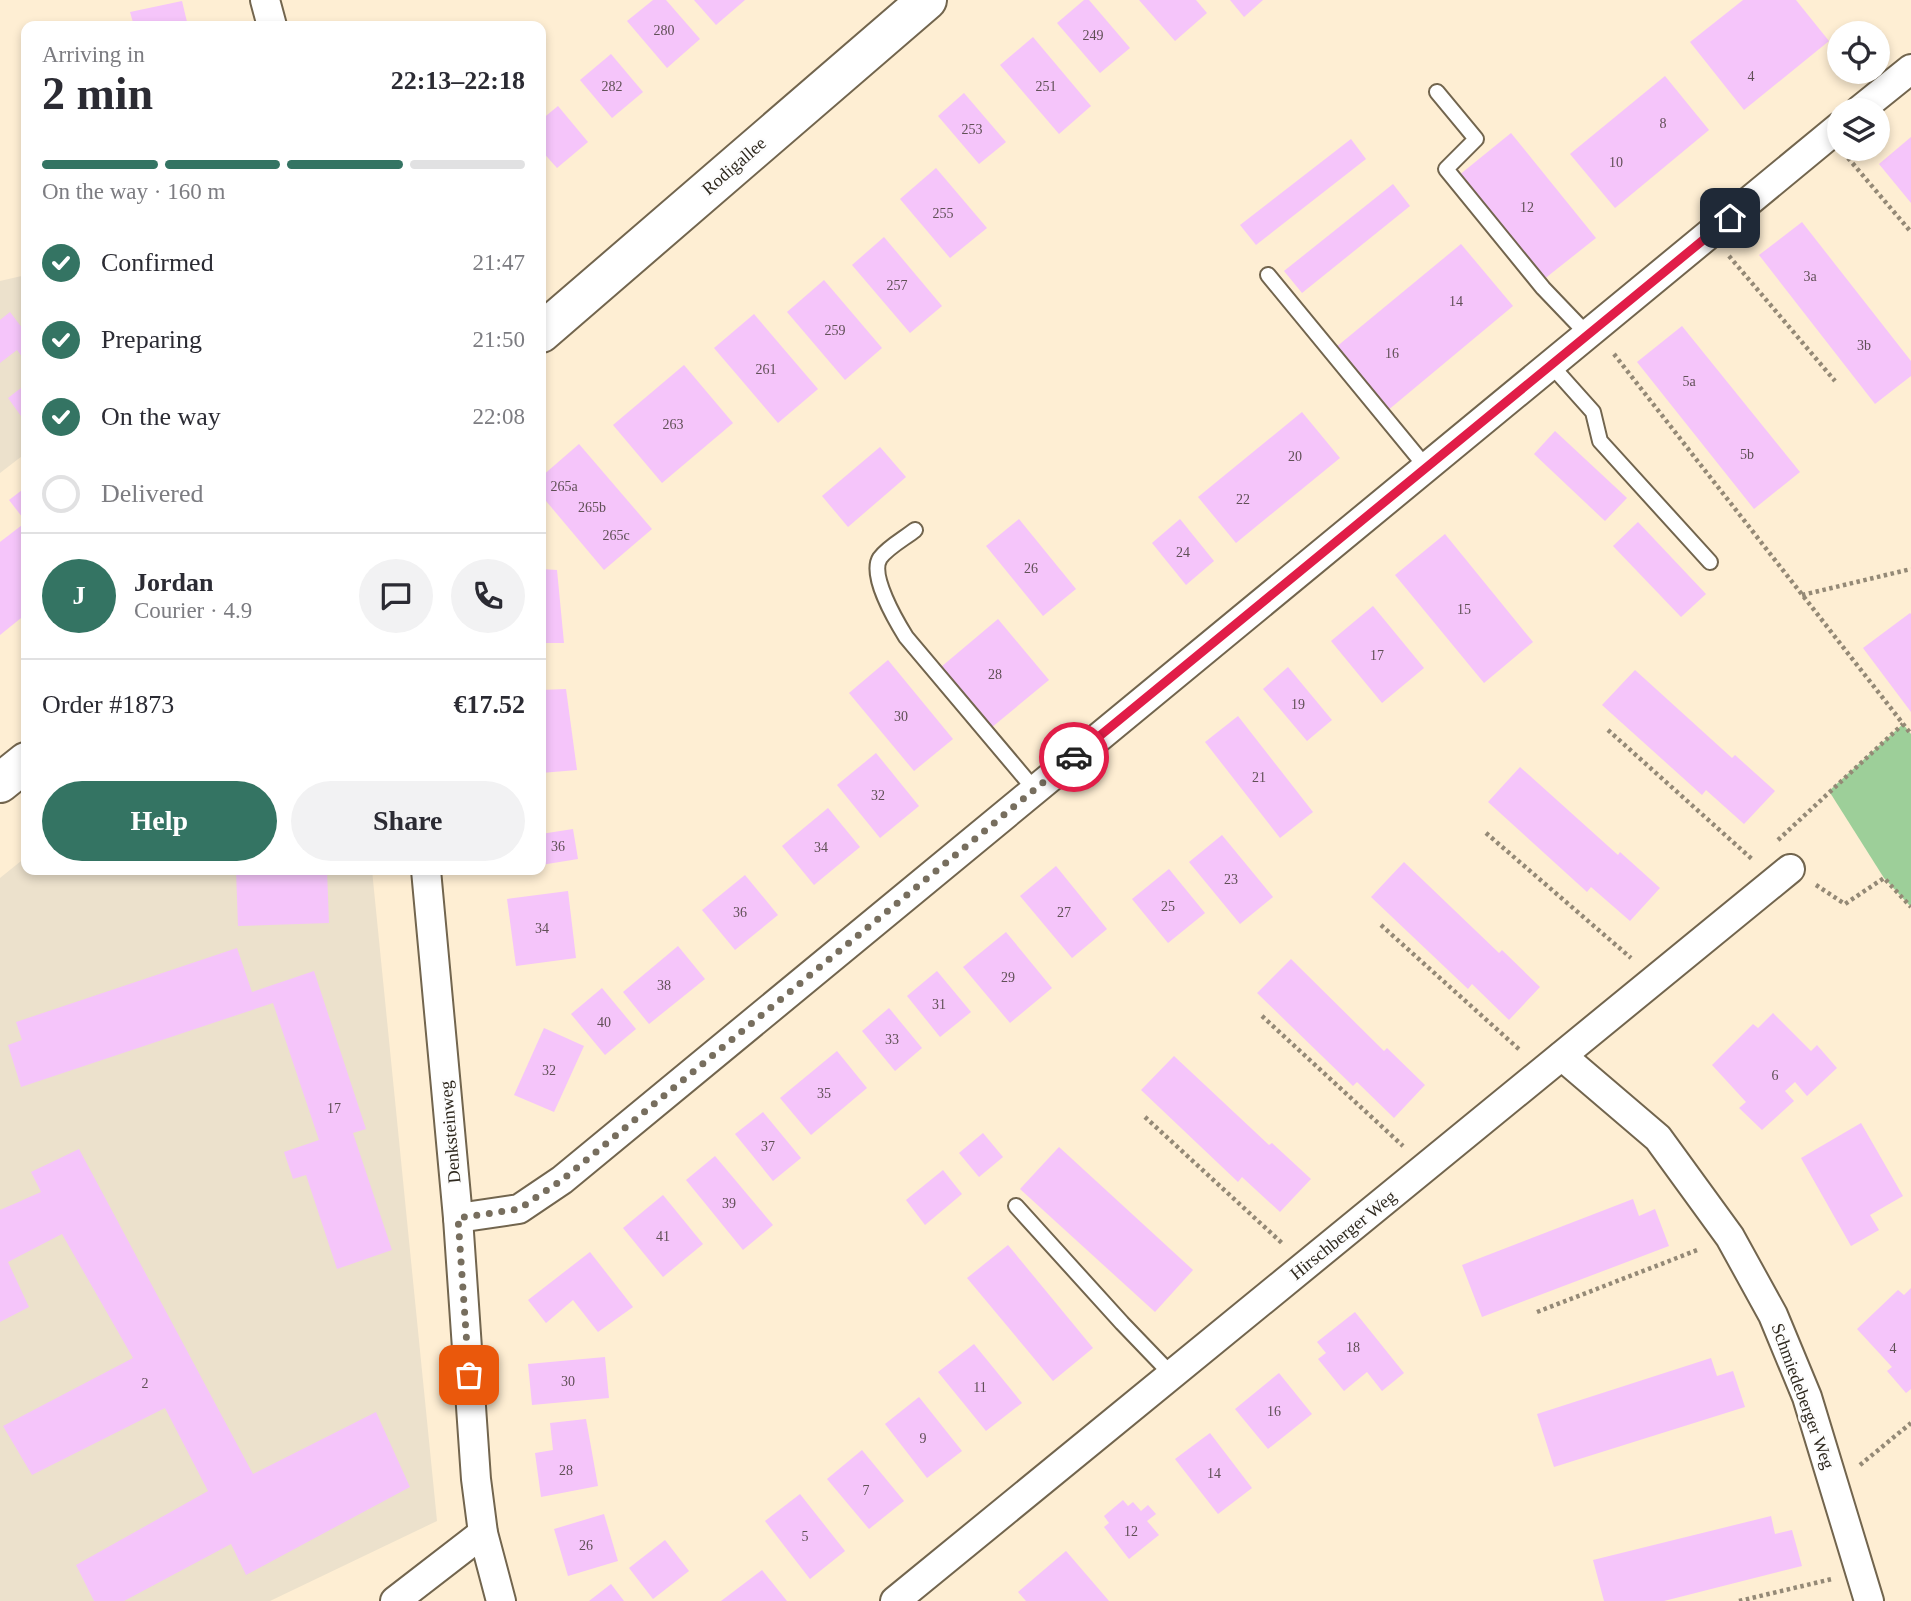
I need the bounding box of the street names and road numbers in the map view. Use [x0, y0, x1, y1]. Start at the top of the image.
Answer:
street label: Rodigallee [698, 133, 770, 199]
street label: Denksteinweg [436, 1080, 464, 1184]
street label: Hirschberger Weg [1286, 1186, 1400, 1284]
street label: Schmiedeberger Weg [1767, 1321, 1839, 1471]

